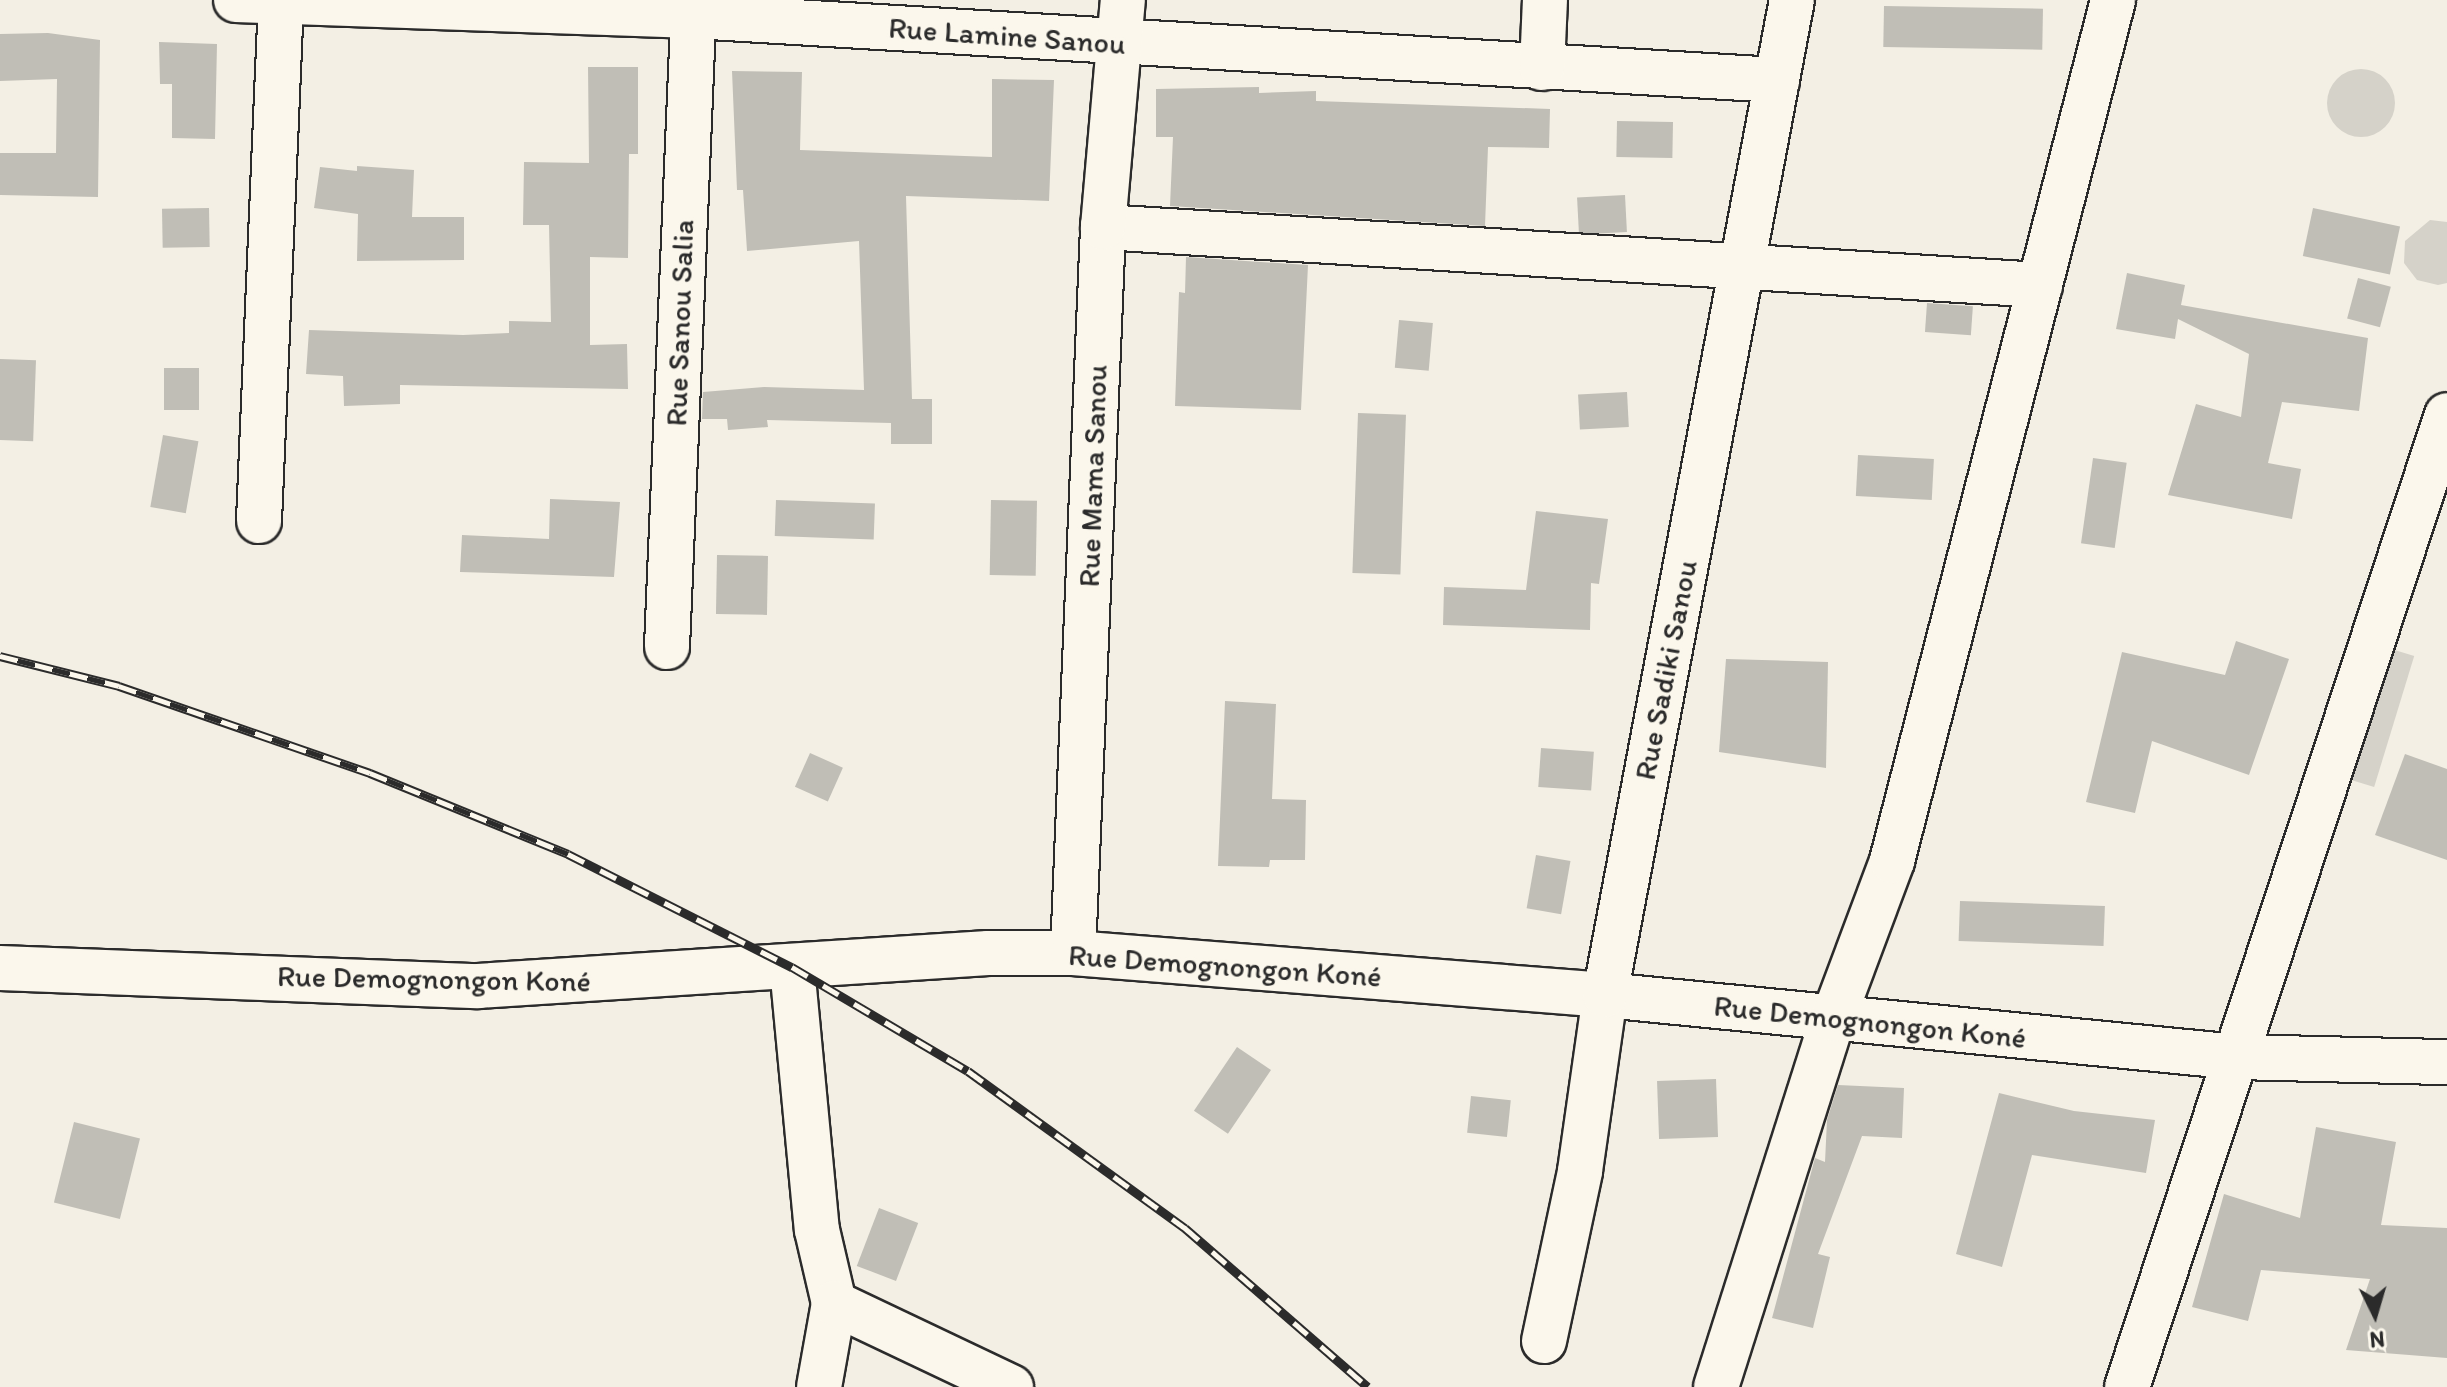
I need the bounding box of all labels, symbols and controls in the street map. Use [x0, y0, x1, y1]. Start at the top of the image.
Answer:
street label: Rue Lamine Sanou [887, 10, 1127, 62]
street label: Rue Sanou Salia [658, 218, 702, 428]
street label: Rue Mama Sanou [1071, 364, 1115, 588]
street label: Rue Sadiki Sanou [1627, 557, 1705, 783]
street label: Rue Demognongon Koné [1067, 937, 1383, 995]
street label: Rue Demognongon Koné [276, 958, 592, 1000]
street label: Rue Demognongon Koné [1712, 988, 2028, 1056]
north arrow [2335, 1275, 2415, 1355]
text: N [2369, 1325, 2386, 1354]

